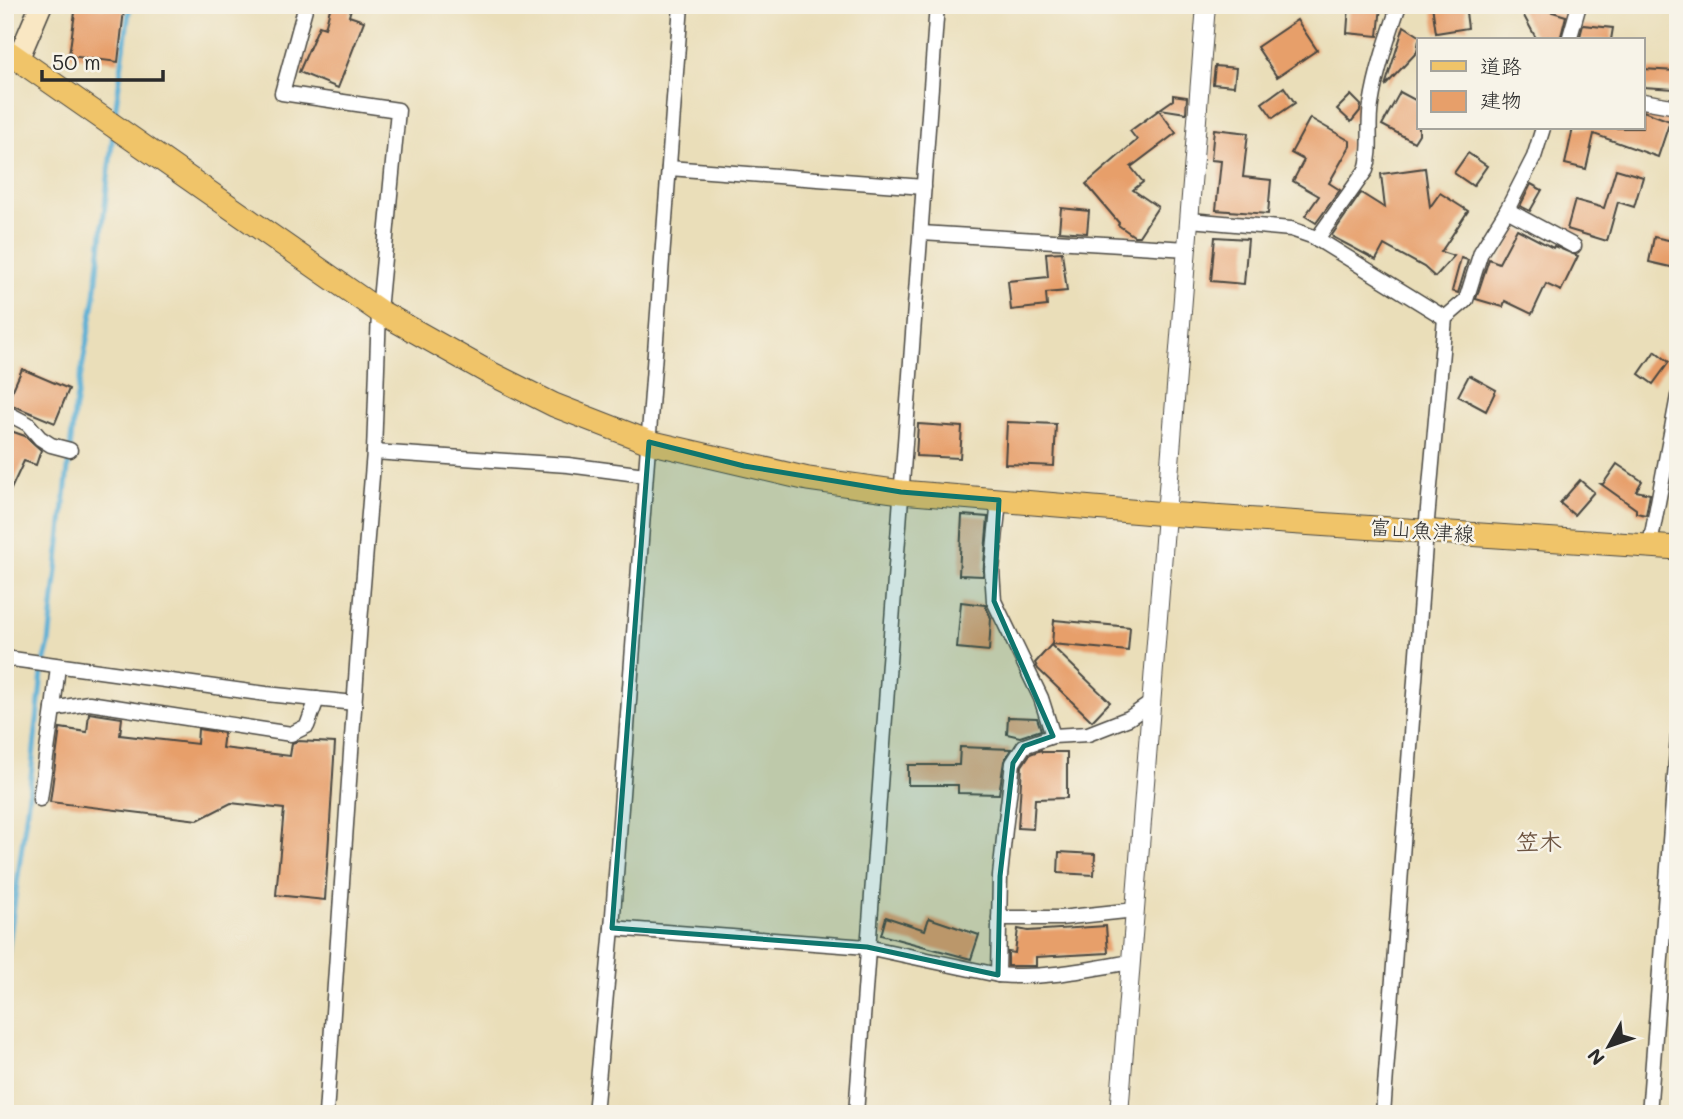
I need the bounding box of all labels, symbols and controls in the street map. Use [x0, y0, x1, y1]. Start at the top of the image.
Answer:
scale bar [42, 38, 163, 82]
legend [1417, 38, 1644, 130]
text: 50 m [52, 48, 101, 75]
text: 道路 [1480, 52, 1522, 79]
text: 建物 [1480, 86, 1522, 113]
street label: 富山魚津線 [1369, 512, 1475, 547]
district label: 笠木 [1516, 826, 1562, 856]
north arrow [1574, 1010, 1644, 1080]
text: N [1581, 1044, 1610, 1071]

